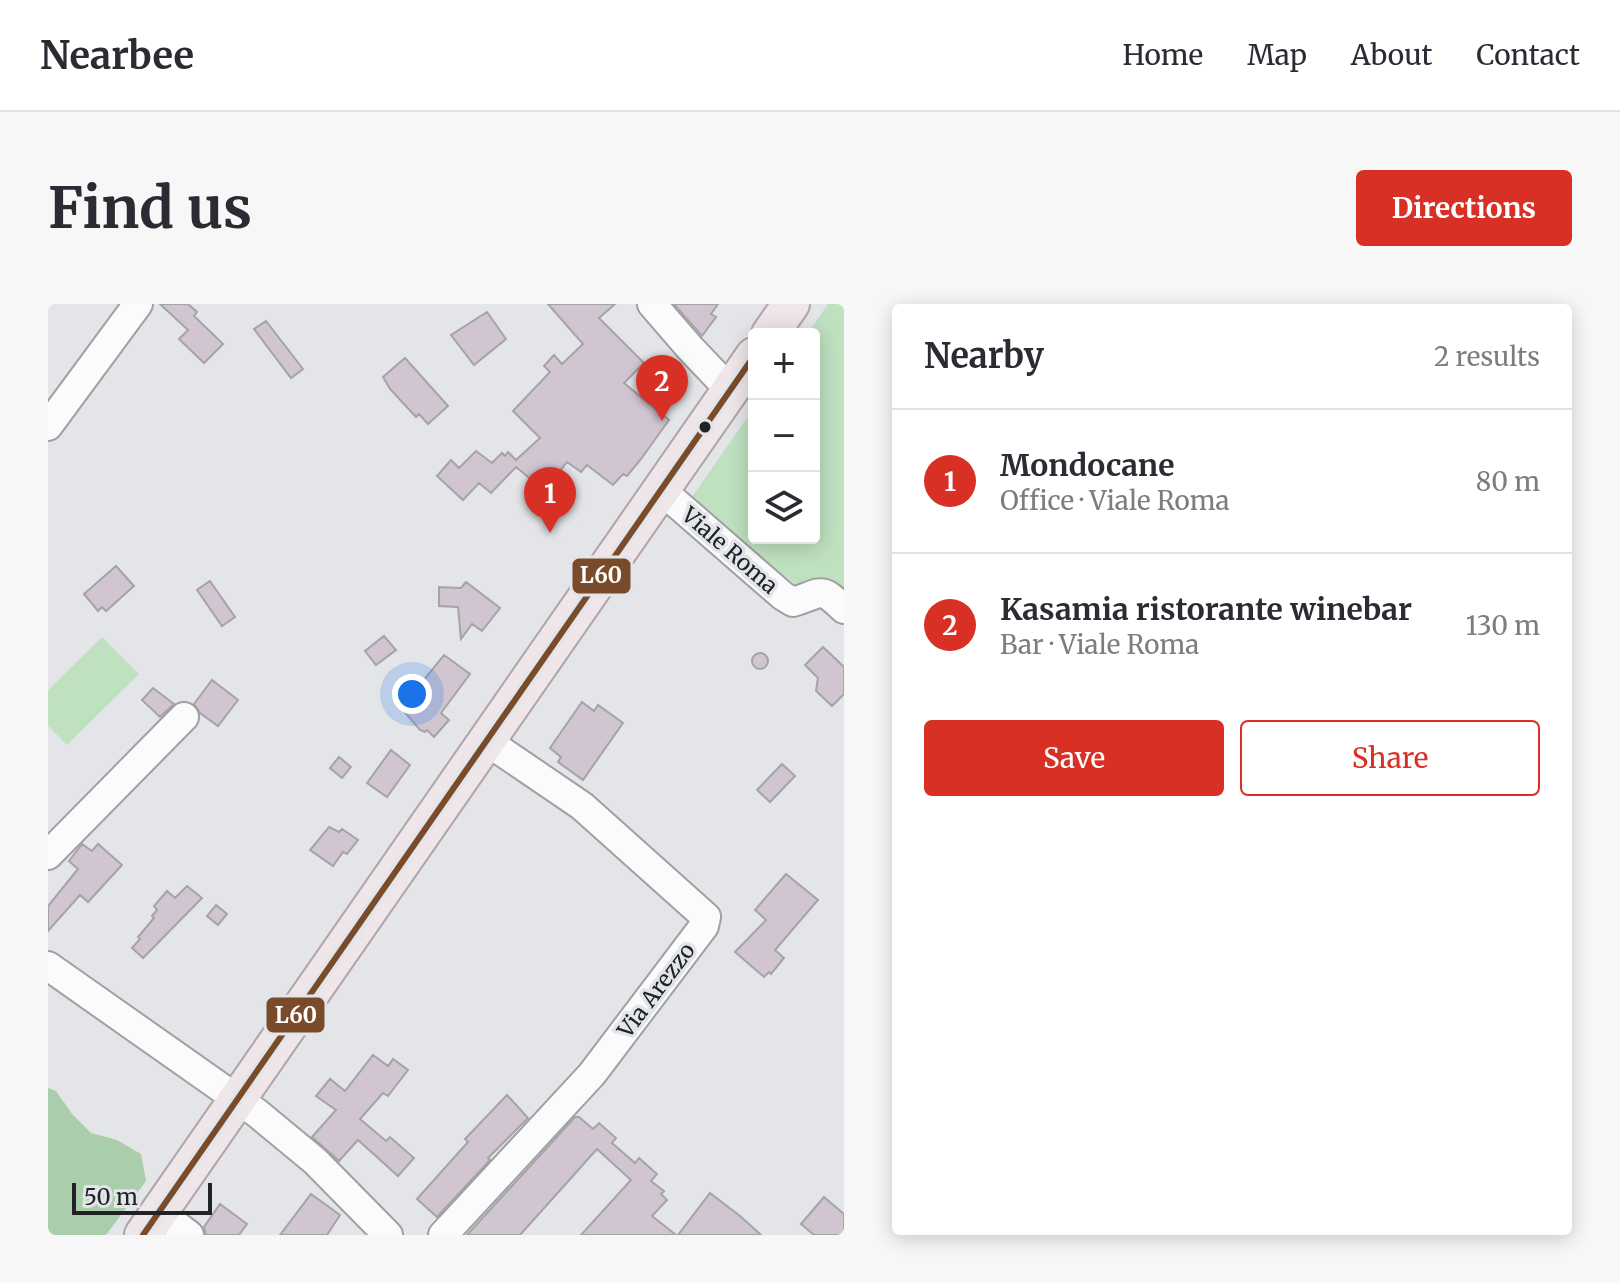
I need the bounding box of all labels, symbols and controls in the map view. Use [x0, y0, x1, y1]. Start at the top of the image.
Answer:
text: Nearbee [40, 32, 194, 79]
text: Home [1122, 37, 1203, 73]
text: Map [1247, 37, 1307, 73]
text: About [1351, 37, 1432, 73]
text: Contact [1476, 37, 1580, 73]
button: Directions [1356, 170, 1572, 246]
text: Find us [48, 173, 252, 243]
map controls [748, 328, 820, 544]
button: + [748, 328, 820, 400]
text: Nearby [924, 335, 1044, 377]
text: 2 results [1434, 340, 1540, 373]
pin: 2 [636, 355, 688, 421]
button: − [748, 400, 820, 472]
unlabelled marker [697, 419, 713, 435]
text: Mondocane [1000, 446, 1175, 484]
text: 1 [944, 465, 956, 498]
text: 80 m [1476, 465, 1540, 498]
pin: 1 [524, 467, 576, 533]
button: layers [748, 472, 820, 544]
text: Office · Viale Roma [1000, 484, 1229, 517]
street label: Viale Roma [675, 500, 784, 600]
line badge: L60 [571, 557, 632, 595]
text: L60 [580, 561, 622, 589]
text: Kasamia ristorante winebar [1000, 590, 1412, 628]
text: 2 [942, 609, 958, 642]
text: 130 m [1466, 609, 1540, 642]
text: Bar · Viale Roma [1000, 628, 1199, 661]
your location [392, 674, 432, 714]
button: Save [924, 720, 1224, 796]
button: Share [1240, 720, 1540, 796]
street label: Via Arezzo [611, 937, 701, 1044]
line badge: L60 [265, 996, 326, 1034]
text: L60 [275, 1001, 317, 1029]
scale bar [72, 1179, 212, 1215]
text: 50 m [84, 1183, 138, 1211]

